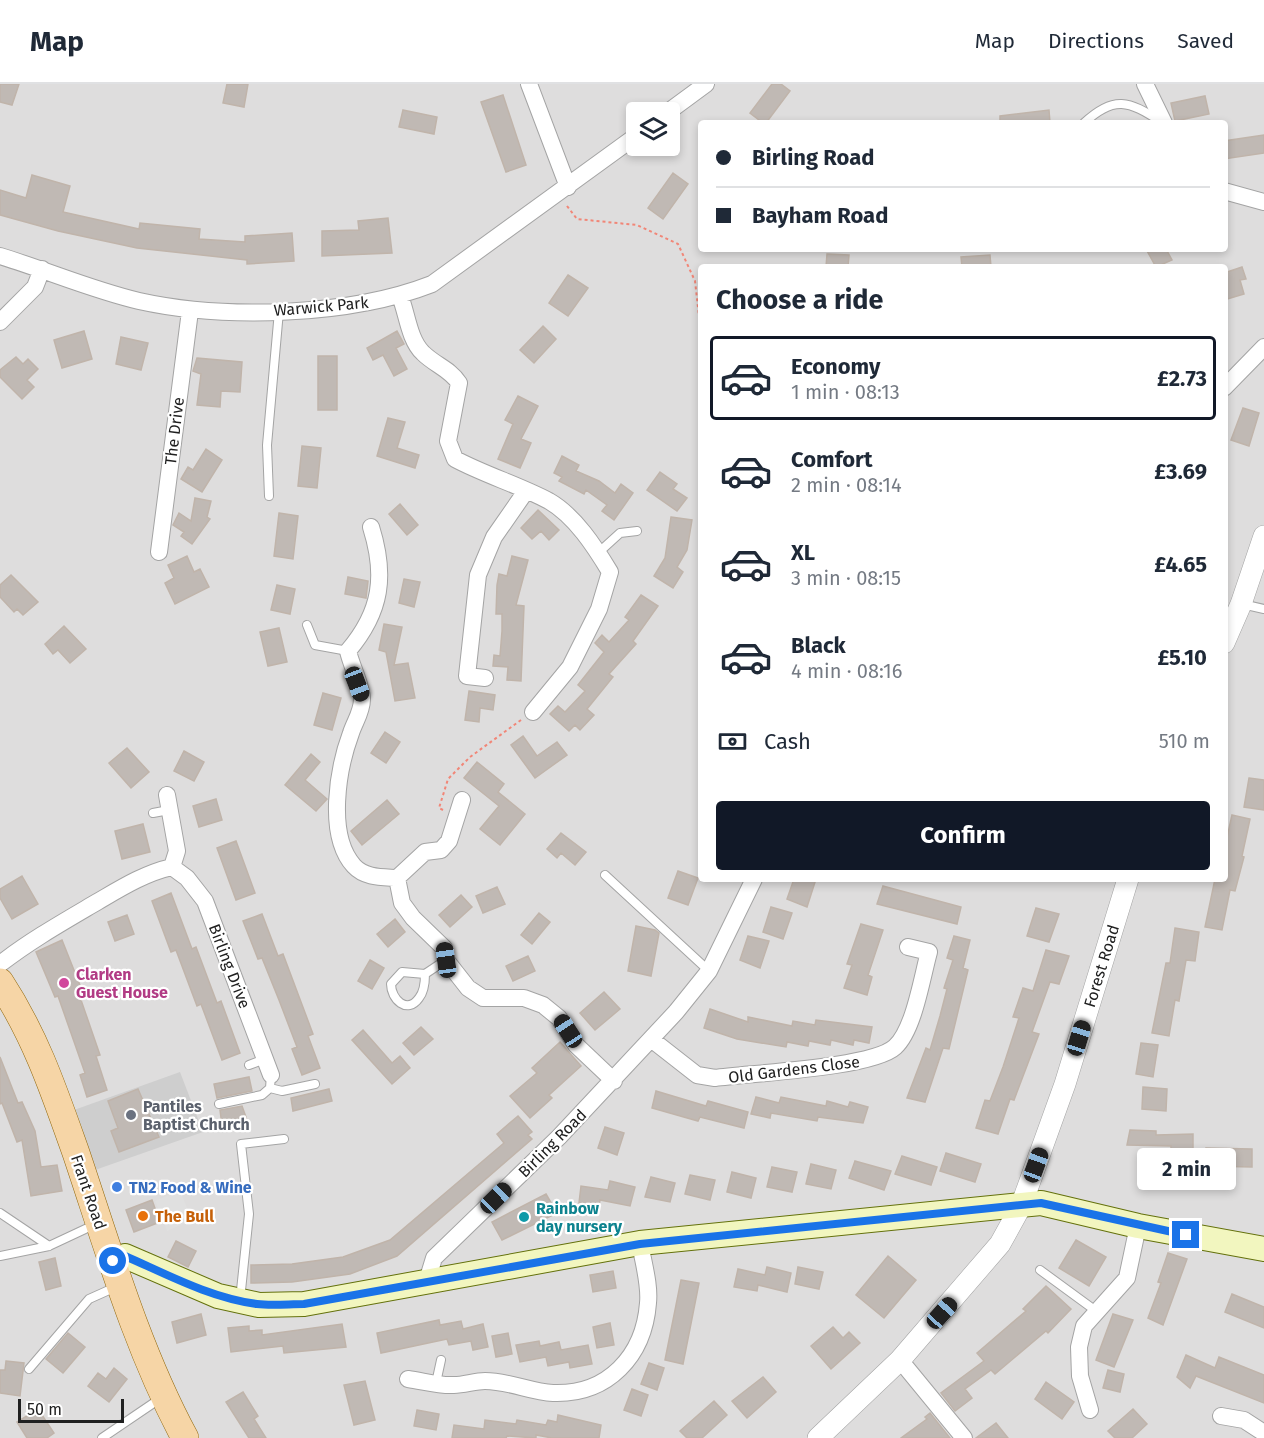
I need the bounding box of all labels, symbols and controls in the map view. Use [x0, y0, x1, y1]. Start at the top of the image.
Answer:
text: Map [30, 25, 84, 58]
text: Map [975, 28, 1015, 54]
text: Directions [1048, 28, 1144, 54]
text: Saved [1177, 28, 1234, 54]
map controls [626, 102, 680, 156]
button: layers [626, 102, 680, 156]
text: Birling Road [752, 144, 875, 171]
text: Bayham Road [752, 202, 888, 229]
text: Choose a ride [716, 284, 883, 316]
street label: Warwick Park [273, 293, 370, 320]
icon: car [719, 351, 773, 405]
text: Economy [791, 353, 880, 380]
text: £2.73 [1157, 365, 1207, 392]
text: 1 min · 08:13 [791, 380, 900, 404]
street label: The Drive [161, 396, 188, 466]
icon: car [719, 444, 773, 498]
text: Comfort [791, 446, 872, 473]
text: £3.69 [1154, 458, 1207, 485]
text: 2 min · 08:14 [791, 473, 902, 497]
icon: car [719, 537, 773, 591]
text: XL [791, 539, 815, 566]
text: £4.65 [1154, 551, 1207, 578]
text: 3 min · 08:15 [791, 566, 901, 590]
icon: car [719, 630, 773, 684]
text: Black [791, 632, 846, 659]
text: £5.10 [1158, 644, 1207, 671]
text: 4 min · 08:16 [791, 659, 902, 683]
car [342, 664, 372, 704]
icon: cash [716, 725, 749, 758]
text: Cash [764, 728, 811, 755]
text: 510 m [1159, 729, 1210, 753]
button: Confirm [716, 801, 1210, 870]
street label: Birling Drive [205, 921, 254, 1011]
street label: Forest Road [1080, 923, 1123, 1010]
car [435, 941, 457, 979]
place label: Clarken Guest House [76, 965, 168, 1002]
marker: Clarken Guest House [57, 976, 71, 990]
car [551, 1011, 585, 1051]
car [1065, 1018, 1093, 1058]
street label: Old Gardens Close [727, 1052, 861, 1087]
place label: Pantiles Baptist Church [143, 1097, 250, 1134]
street label: Birling Road [514, 1105, 590, 1181]
marker: Pantiles Baptist Church [124, 1108, 138, 1122]
car [1021, 1145, 1051, 1185]
callout: 2 min [1136, 1148, 1236, 1190]
street label: Frant Road [67, 1152, 110, 1232]
text: 2 min [1162, 1157, 1211, 1181]
place label: TN2 Food & Wine [129, 1178, 252, 1197]
car [477, 1179, 515, 1217]
marker: TN2 Food & Wine [110, 1180, 124, 1194]
place label: Rainbow day nursery [536, 1199, 623, 1236]
place label: The Bull [155, 1207, 214, 1226]
marker: The Bull [136, 1209, 150, 1223]
marker: Rainbow day nursery [517, 1210, 531, 1224]
route end [1172, 1221, 1199, 1248]
route start [99, 1247, 126, 1274]
car [923, 1294, 961, 1332]
scale bar [18, 1396, 124, 1424]
text: 50 m [27, 1400, 62, 1419]

